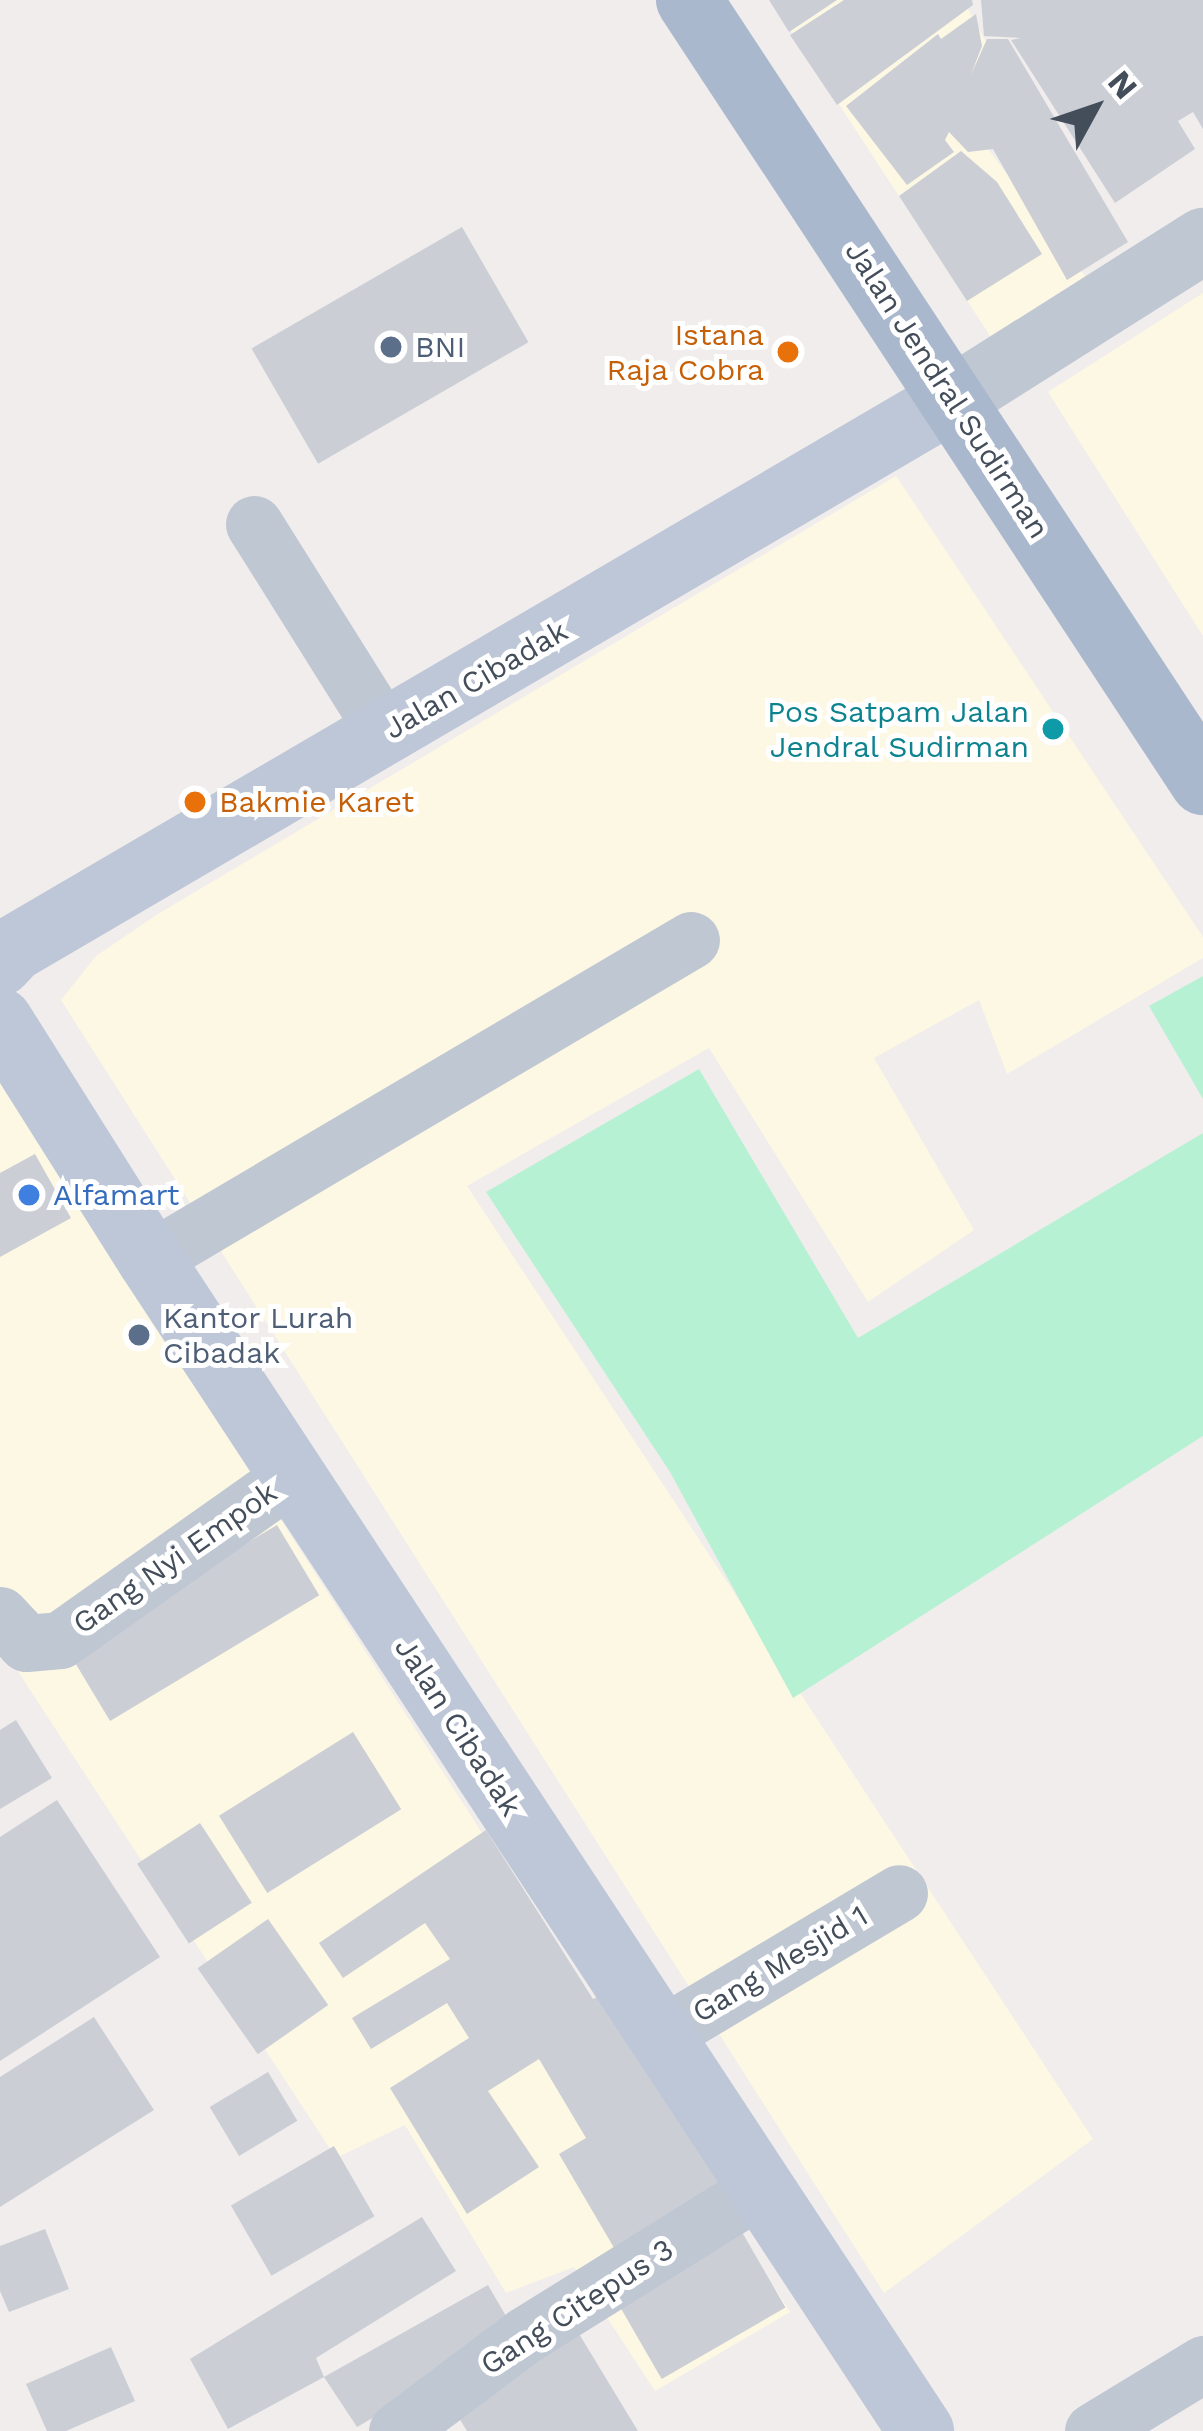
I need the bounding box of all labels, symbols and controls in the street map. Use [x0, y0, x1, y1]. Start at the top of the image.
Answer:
north arrow [1035, 48, 1155, 168]
text: N [1100, 63, 1146, 106]
street label: Jalan Jendral Sudirman [837, 234, 1057, 546]
place label: Istana Raja Cobra [606, 317, 764, 388]
place label: BNI [415, 329, 465, 365]
marker: BNI [378, 334, 404, 360]
marker: Istana Raja Cobra [775, 339, 801, 365]
street label: Jalan Cibadak [378, 613, 574, 747]
place label: Pos Satpam Jalan Jendral Sudirman [766, 694, 1029, 764]
marker: Pos Satpam Jalan Jendral Sudirman [1040, 716, 1066, 742]
place label: Bakmie Karet [219, 784, 414, 820]
marker: Bakmie Karet [182, 789, 208, 815]
place label: Alfamart [53, 1177, 179, 1213]
marker: Alfamart [16, 1182, 42, 1208]
place label: Kantor Lurah Cibadak [163, 1300, 354, 1370]
marker: Kantor Lurah Cibadak [126, 1322, 152, 1348]
street label: Gang Nyi Empok [66, 1474, 284, 1642]
street label: Jalan Cibadak [387, 1631, 529, 1823]
street label: Gang Mesjid 1 [686, 1897, 874, 2031]
street label: Gang Citepus 3 [474, 2231, 680, 2383]

